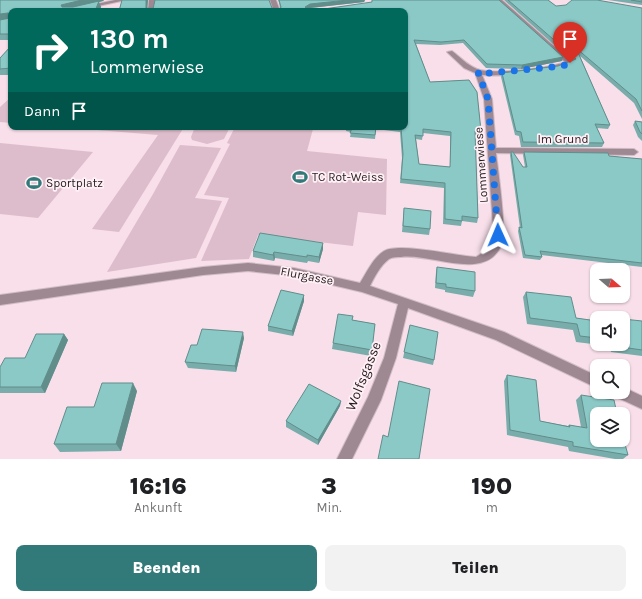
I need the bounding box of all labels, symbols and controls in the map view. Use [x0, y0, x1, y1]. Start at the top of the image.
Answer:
text: 130 m [90, 22, 169, 55]
pin [553, 22, 587, 63]
icon: right [24, 24, 76, 76]
icon: arrive [559, 28, 581, 50]
text: Lommerwiese [90, 56, 204, 78]
icon: arrive [68, 100, 90, 122]
text: Dann [24, 102, 60, 120]
street label: Lommerwiese [471, 127, 491, 203]
street label: Im Grund [537, 132, 589, 146]
sports icon: TC Rot-Weiss [291, 168, 309, 186]
place label: TC Rot-Weiss [312, 170, 384, 184]
sports icon: Sportplatz [25, 174, 43, 192]
place label: Sportplatz [46, 176, 103, 190]
position arrow [477, 214, 519, 256]
north arrow [590, 263, 630, 303]
map controls [590, 263, 630, 447]
street label: Flurgasse [280, 264, 334, 288]
button: sound [590, 311, 630, 351]
street label: Wolfsgasse [342, 339, 385, 413]
button: search [590, 359, 630, 399]
button: layers [590, 407, 630, 447]
text: 16:16 [130, 472, 187, 500]
text: 3 [321, 472, 337, 500]
text: 190 [471, 472, 512, 500]
text: Ankunft [134, 500, 182, 515]
text: Min. [316, 500, 342, 515]
text: m [486, 500, 498, 515]
button: Beenden [16, 545, 317, 591]
button: Teilen [325, 545, 626, 591]

